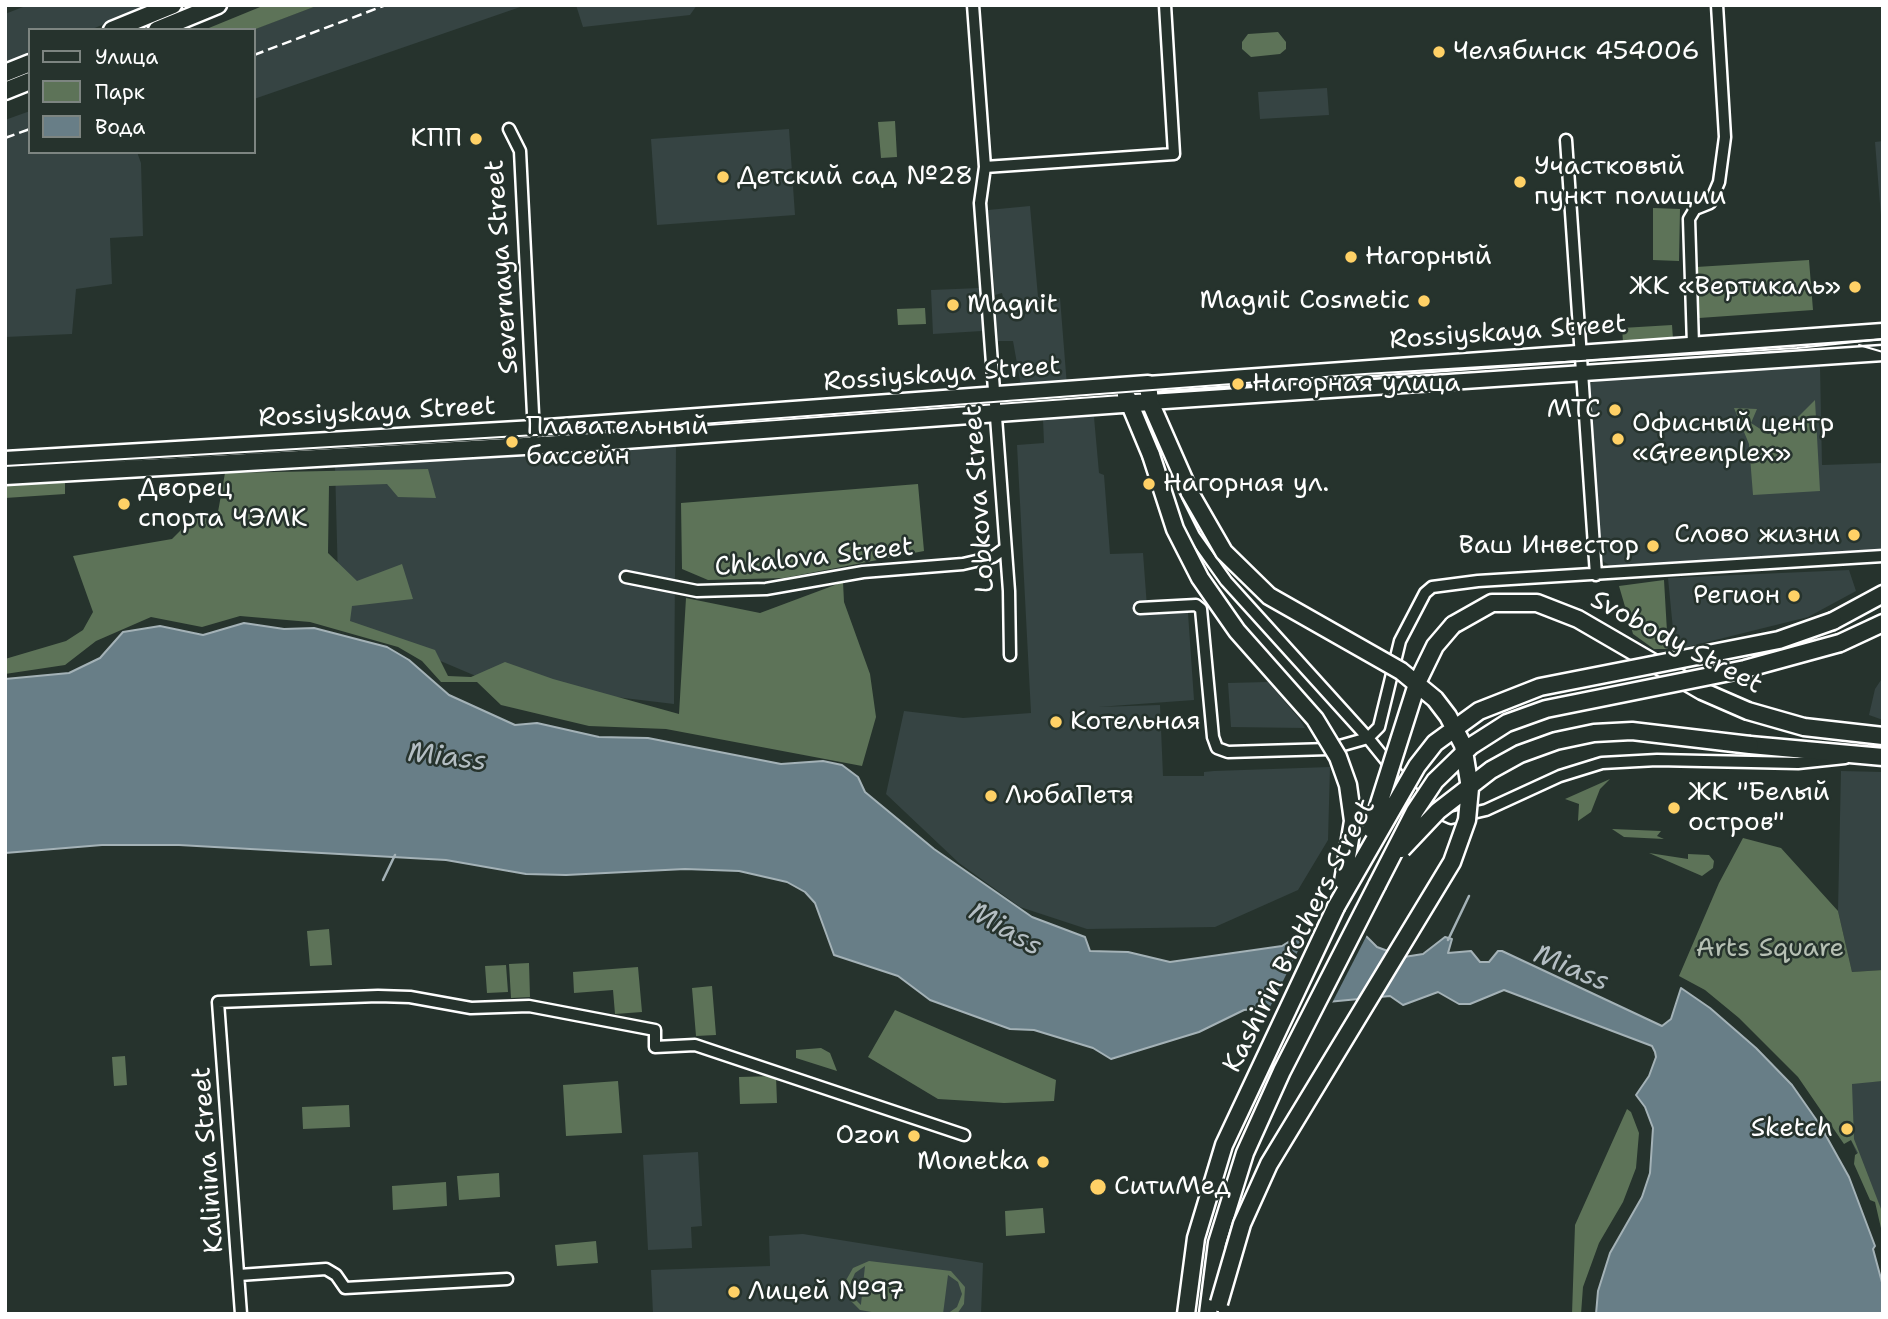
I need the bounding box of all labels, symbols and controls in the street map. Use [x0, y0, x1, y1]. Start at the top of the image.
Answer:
legend [28, 28, 256, 154]
place label: Челябинск 454006 [1453, 36, 1700, 68]
text: Улица [95, 43, 158, 71]
marker: Челябинск 454006 [1431, 44, 1447, 60]
text: Парк [95, 78, 145, 106]
text: Вода [95, 113, 145, 141]
place label: КПП [410, 123, 462, 155]
marker: КПП [468, 131, 484, 147]
place label: Участковый пункт полиции [1534, 151, 1726, 212]
street label: Severnaya Street [480, 159, 526, 375]
place label: Детский сад №28 [737, 161, 973, 193]
marker: Детский сад №28 [715, 169, 731, 185]
marker: Участковый пункт полиции [1512, 174, 1528, 190]
place label: Нагорный [1365, 241, 1492, 273]
marker: Нагорный [1343, 249, 1359, 265]
place label: ЖК «Вертикаль» [1629, 271, 1841, 303]
marker: ЖК «Вертикаль» [1847, 279, 1863, 295]
place label: Magnit Cosmetic [1200, 285, 1410, 317]
place label: Magnit [967, 289, 1058, 321]
marker: Magnit Cosmetic [1416, 293, 1432, 309]
marker: Magnit [945, 297, 961, 313]
street label: Rossiyskaya Street [1388, 309, 1628, 357]
street label: Rossiyskaya Street [822, 351, 1062, 399]
place label: Нагорная улица [1252, 368, 1460, 400]
marker: Нагорная улица [1230, 376, 1246, 392]
street label: Rossiyskaya Street [258, 391, 496, 435]
place label: МТС [1547, 394, 1601, 426]
marker: МТС [1607, 402, 1623, 418]
street label: Lobkova Street [958, 404, 1002, 594]
place label: Офисный центр «Greenplex» [1632, 408, 1834, 470]
place label: Плавательный бассейн [526, 411, 708, 472]
marker: Офисный центр «Greenplex» [1610, 431, 1626, 447]
marker: Плавательный бассейн [504, 434, 520, 450]
place label: Нагорная ул. [1163, 468, 1329, 500]
place label: Дворец спорта ЧЭМК [138, 473, 307, 534]
marker: Нагорная ул. [1141, 476, 1157, 492]
marker: Дворец спорта ЧЭМК [116, 496, 132, 512]
place label: Слово жизни [1674, 519, 1840, 551]
marker: Слово жизни [1846, 527, 1862, 543]
place label: Ваш Инвестор [1459, 530, 1639, 562]
street label: Chkalova Street [713, 532, 915, 584]
marker: Ваш Инвестор [1645, 538, 1661, 554]
place label: Регион [1693, 580, 1780, 612]
street label: Svobody Street [1585, 585, 1767, 701]
marker: Регион [1786, 588, 1802, 604]
place label: Котельная [1070, 706, 1201, 738]
marker: Котельная [1048, 714, 1064, 730]
water label: Miass [406, 736, 488, 780]
place label: ЖК "Белый остров" [1688, 777, 1830, 838]
place label: ЛюбаПетя [1005, 780, 1134, 812]
marker: ЛюбаПетя [983, 788, 999, 804]
street label: Kashirin Brothers Street [1217, 794, 1383, 1078]
marker: ЖК "Белый остров" [1666, 800, 1682, 816]
water label: Miass [962, 896, 1048, 964]
park label: Arts Square [1696, 933, 1844, 965]
water label: Miass [1528, 938, 1614, 1000]
street label: Kalinina Street [187, 1066, 231, 1254]
place label: Sketch [1751, 1113, 1833, 1145]
place label: Ozon [835, 1120, 900, 1152]
marker: Sketch [1839, 1121, 1855, 1137]
marker: Ozon [906, 1128, 922, 1144]
place label: Monetka [917, 1146, 1029, 1178]
marker: Monetka [1035, 1154, 1051, 1170]
place label: СитиМед [1114, 1171, 1231, 1203]
marker: СитиМед [1088, 1177, 1108, 1197]
place label: Лицей №97 [748, 1276, 905, 1308]
marker: Лицей №97 [726, 1284, 742, 1300]

